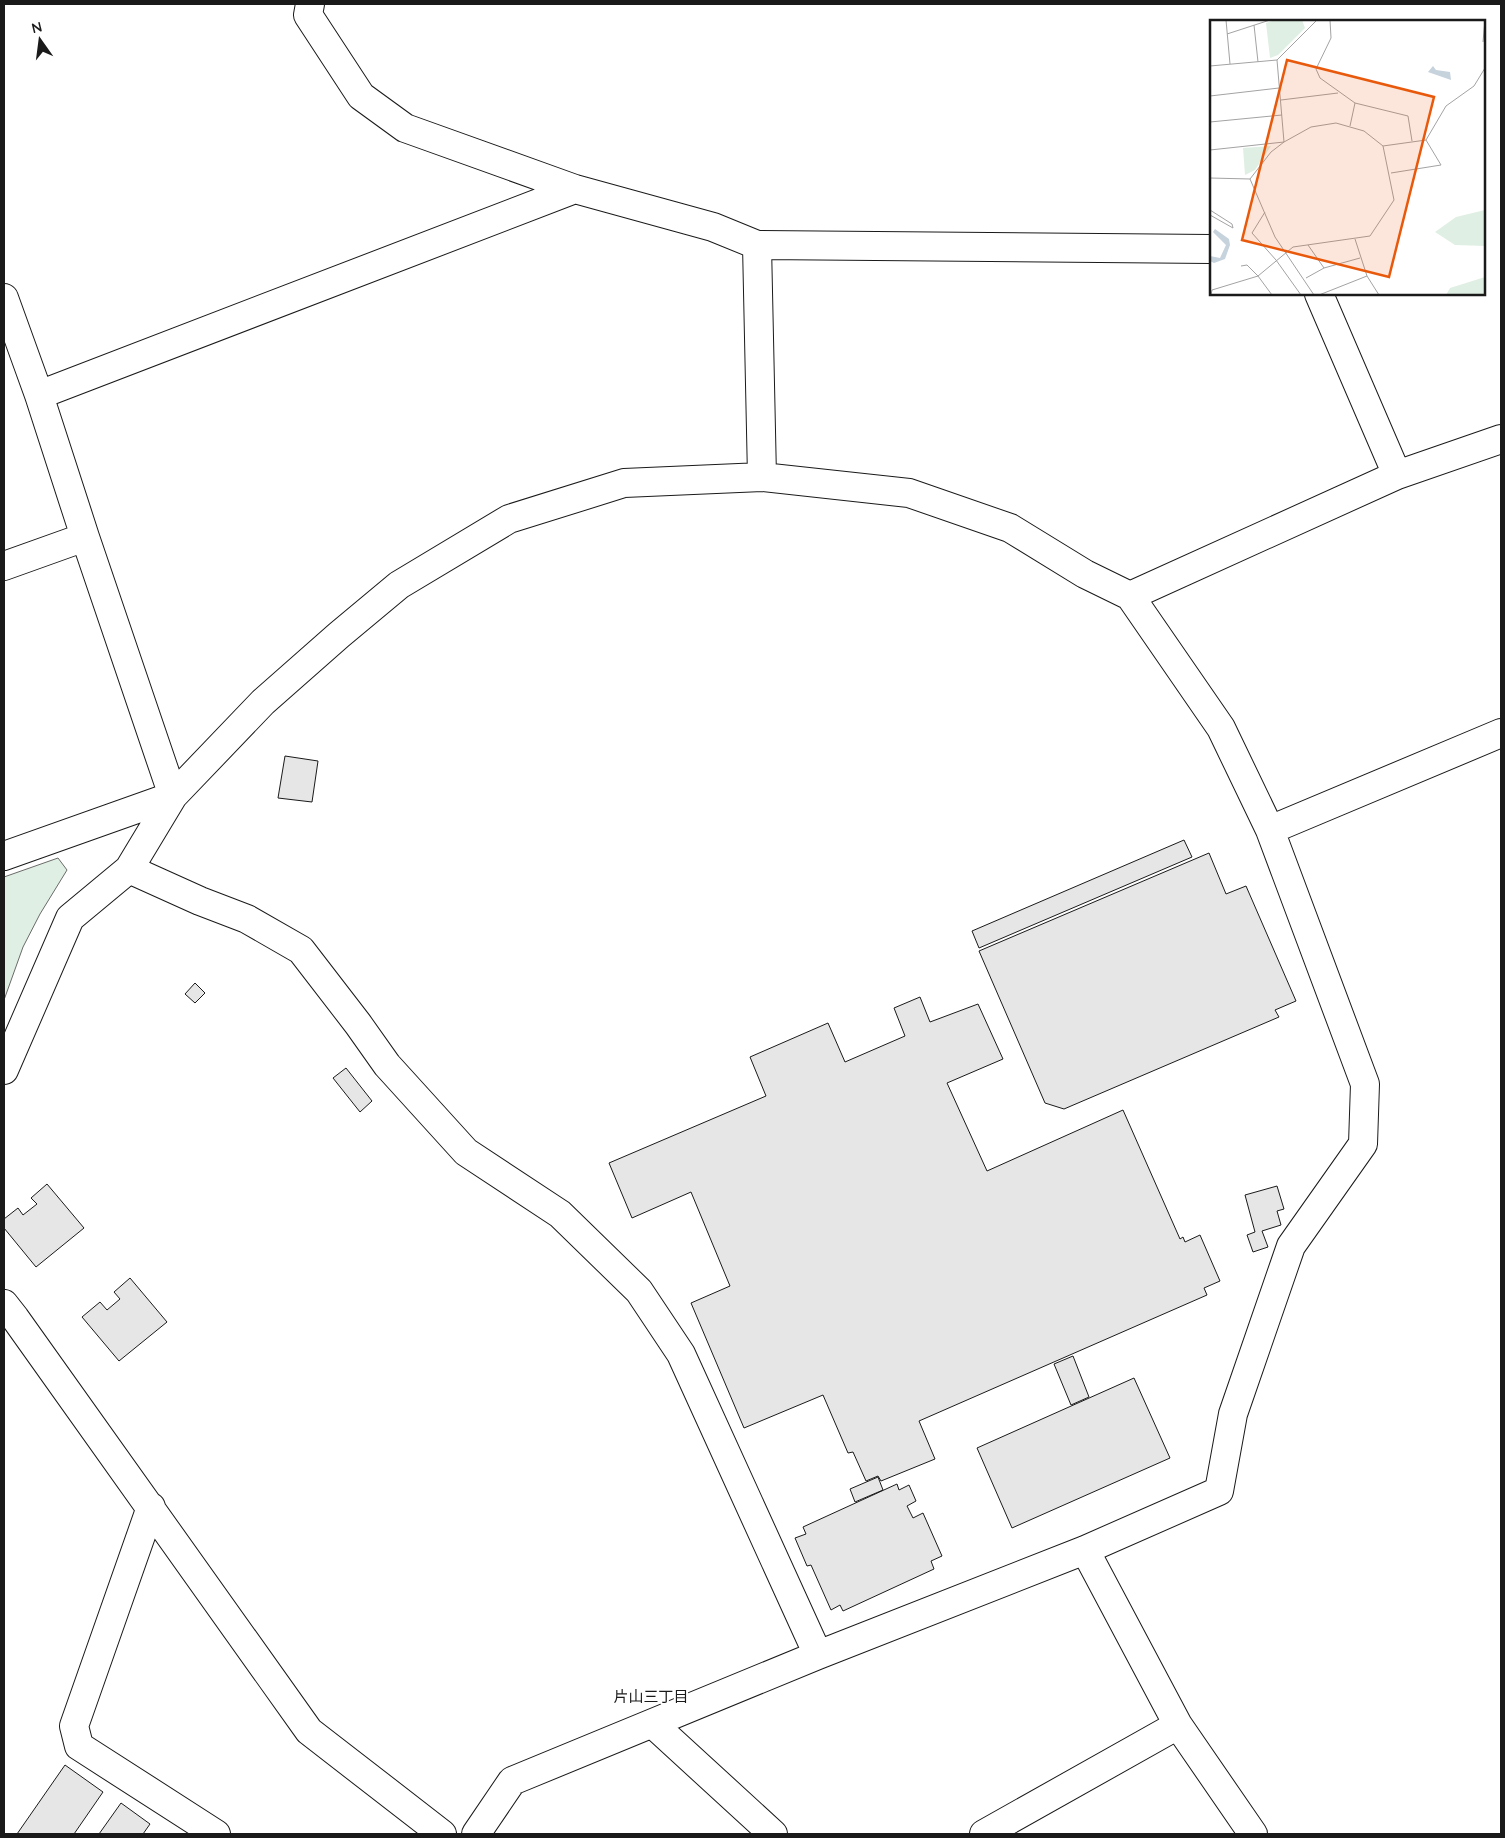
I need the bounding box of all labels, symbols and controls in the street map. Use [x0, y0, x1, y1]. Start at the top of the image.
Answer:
north arrow [15, 15, 65, 65]
text: N [30, 17, 44, 37]
inset map [1210, 20, 1485, 295]
district label: 片山三丁目 [613, 1687, 689, 1706]

